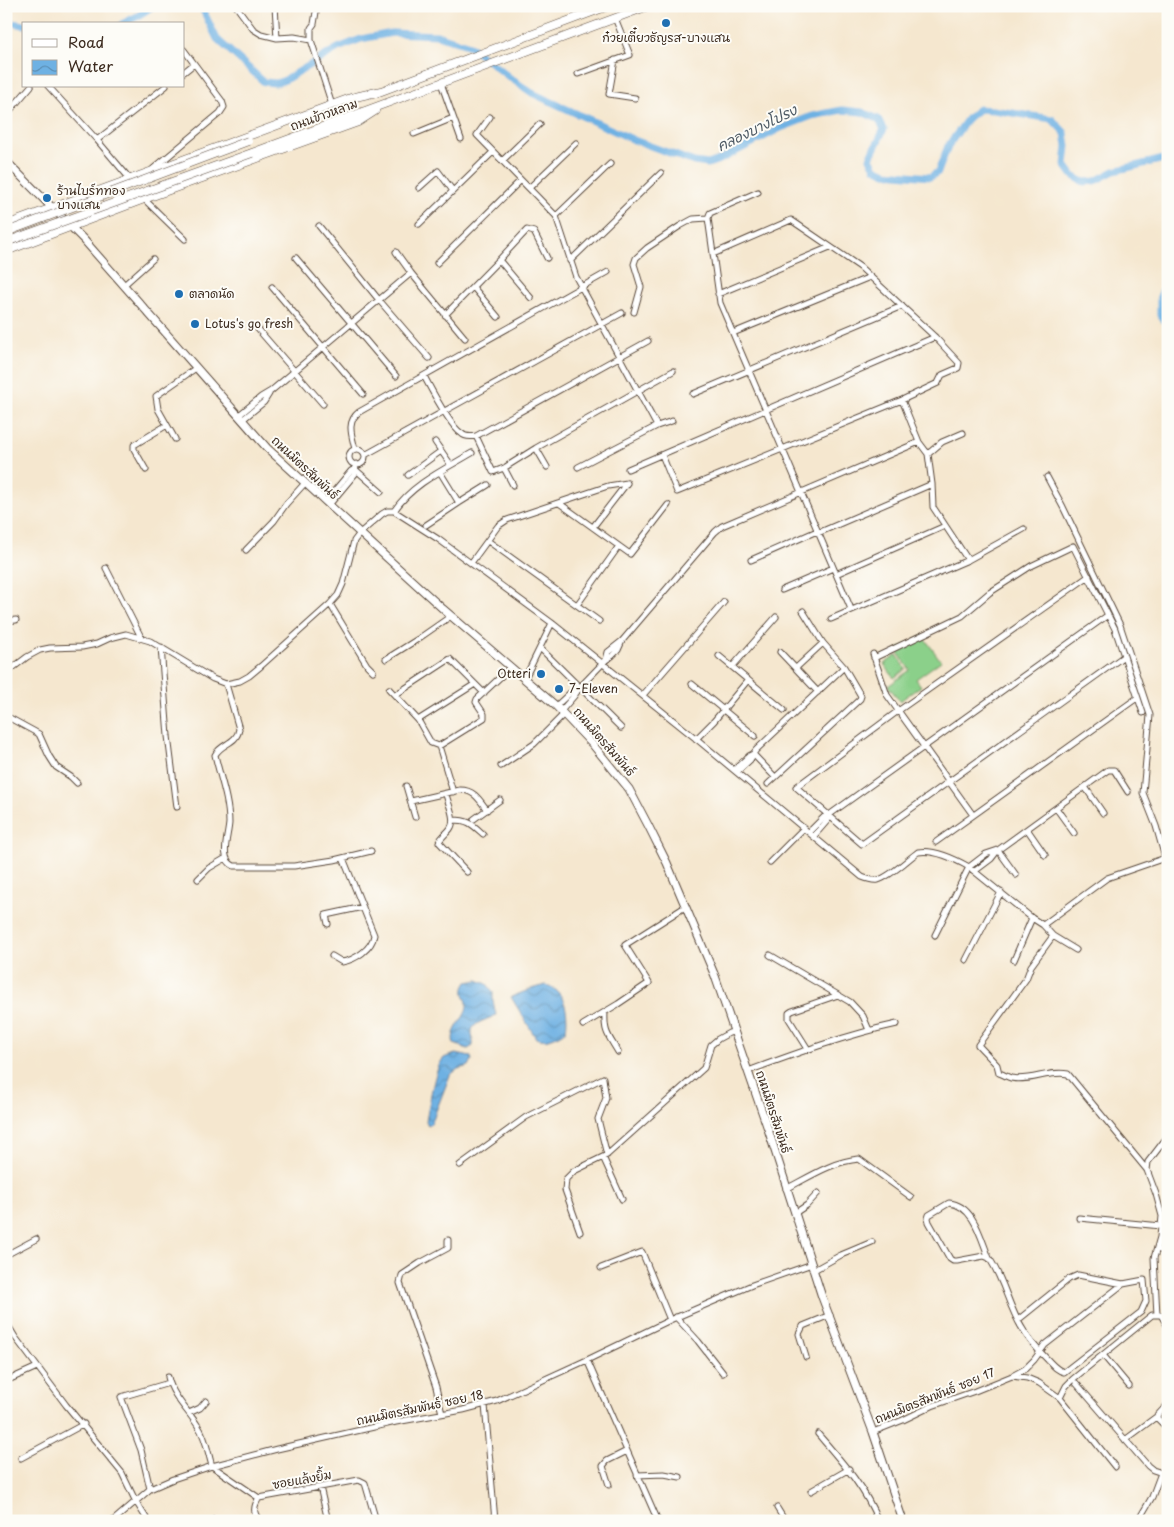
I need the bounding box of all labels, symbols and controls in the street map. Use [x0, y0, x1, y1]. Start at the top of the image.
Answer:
marker: ก๋วยเตี๋ยวธัญรส-บางแสน [660, 17, 672, 29]
legend [22, 22, 185, 88]
place label: ก๋วยเตี๋ยวธัญรส-บางแสน [602, 26, 730, 46]
text: Road [68, 30, 104, 53]
text: Water [68, 54, 113, 77]
street label: ถนนข้าวหลาม [287, 94, 360, 135]
water label: คลองบางโปรง [713, 98, 802, 156]
place label: ร้านไบร์ททอง บางแสน [57, 181, 125, 213]
marker: ร้านไบร์ททอง บางแสน [41, 192, 53, 204]
place label: ตลาดนัด [189, 284, 235, 302]
marker: ตลาดนัด [173, 288, 185, 300]
place label: Lotus's go fresh [205, 314, 293, 332]
marker: Lotus's go fresh [189, 318, 201, 330]
street label: ถนนมิตรสัมพันธ์ [268, 431, 344, 503]
place label: Otteri [497, 664, 531, 682]
marker: Otteri [535, 668, 547, 680]
place label: 7-Eleven [569, 679, 618, 697]
marker: 7-Eleven [553, 683, 565, 695]
street label: ถนนมิตรสัมพันธ์ [570, 703, 640, 780]
street label: ถนนมิตรสัมพันธ์ [752, 1068, 796, 1156]
street label: ถนนมิตรสัมพันธ์ ซอย 17 [872, 1362, 998, 1427]
street label: ถนนมิตรสัมพันธ์ ซอย 18 [355, 1385, 485, 1429]
street label: ซอยแล้งยิ้ม [271, 1464, 333, 1493]

